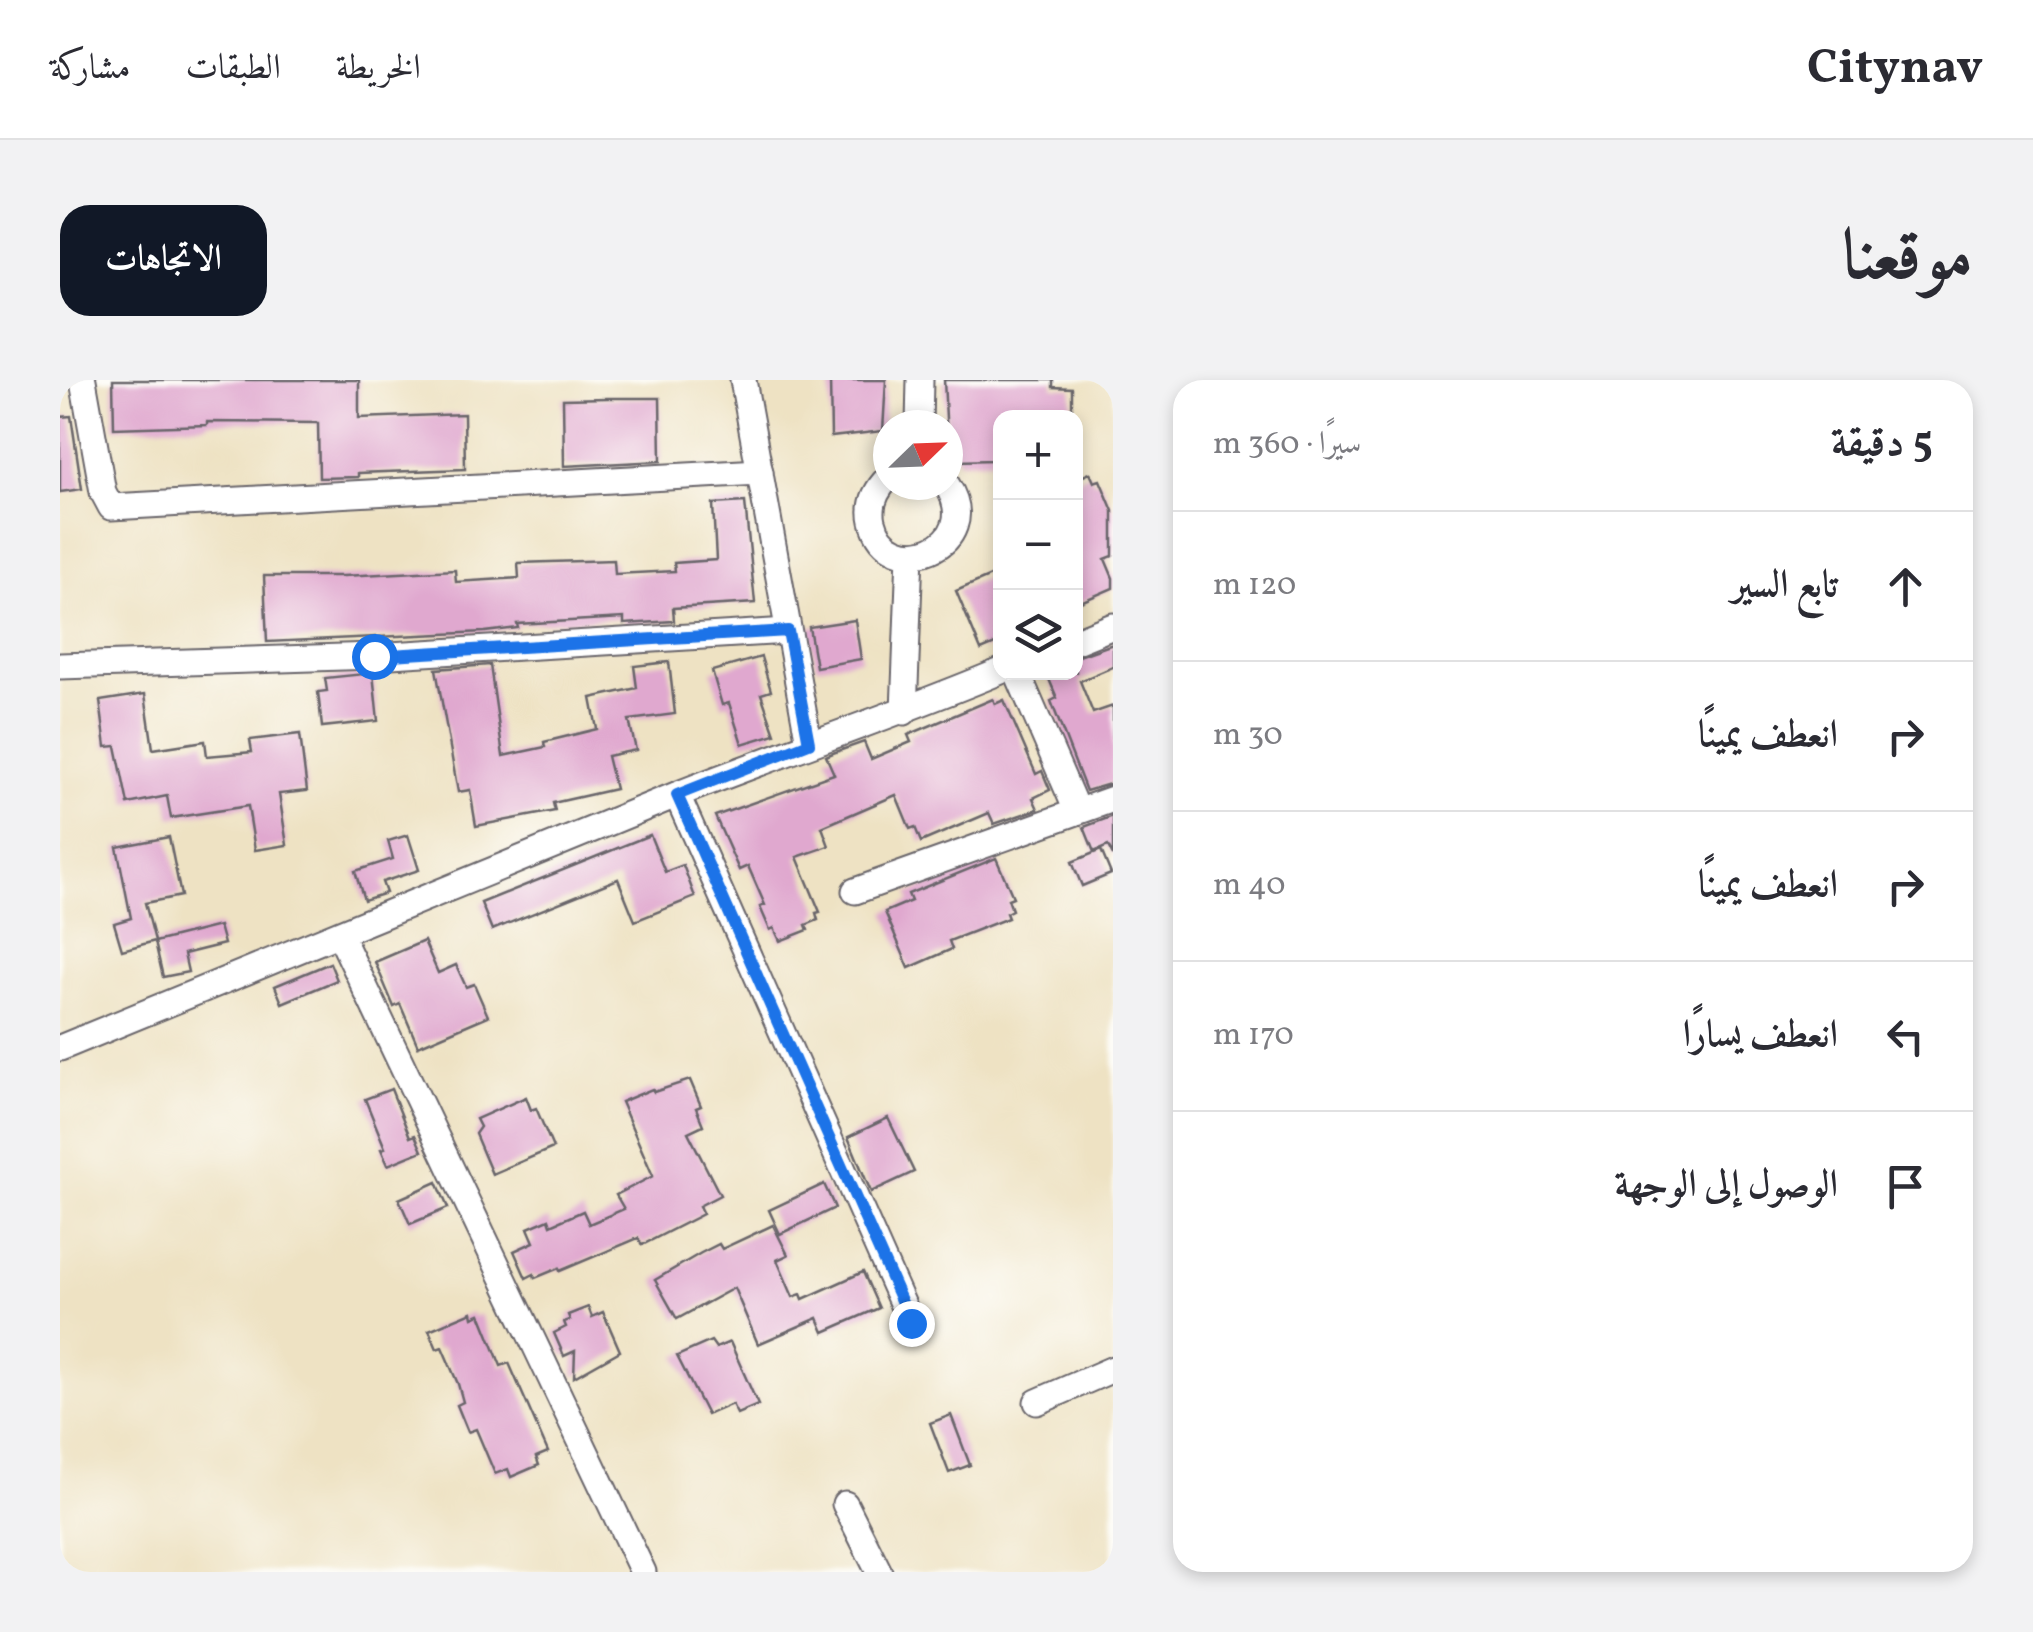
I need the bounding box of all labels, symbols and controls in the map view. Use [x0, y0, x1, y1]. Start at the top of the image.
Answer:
text: Citynav [1807, 36, 1983, 103]
text: مشاركة [50, 45, 131, 93]
text: الطبقات [186, 45, 281, 93]
text: الخريطة [336, 45, 421, 93]
button: الاتجاهات [60, 205, 267, 316]
text: موقعنا [1842, 211, 1973, 309]
north arrow [873, 410, 963, 500]
map controls [993, 410, 1083, 680]
button: + [993, 410, 1083, 500]
text: 5 دقيقة [1831, 415, 1933, 474]
text: سيرًا · 360 m [1213, 423, 1361, 467]
button: − [993, 500, 1083, 590]
icon: ahead [1878, 559, 1933, 614]
text: تابع السير [1731, 560, 1838, 613]
text: 120 m [1213, 564, 1296, 608]
button: layers [993, 590, 1083, 680]
route start [352, 634, 398, 680]
icon: right [1878, 709, 1933, 764]
text: انعطف يمينًا [1698, 710, 1838, 763]
text: 30 m [1213, 714, 1283, 758]
icon: right [1878, 859, 1933, 914]
text: انعطف يمينًا [1698, 860, 1838, 913]
text: 40 m [1213, 864, 1285, 908]
icon: left [1878, 1009, 1933, 1064]
text: انعطف يسارًا [1683, 1010, 1838, 1063]
text: 170 m [1213, 1014, 1294, 1058]
icon: arrive [1878, 1159, 1933, 1214]
text: الوصول إلى الوجهة [1615, 1160, 1838, 1213]
route end [889, 1301, 935, 1347]

